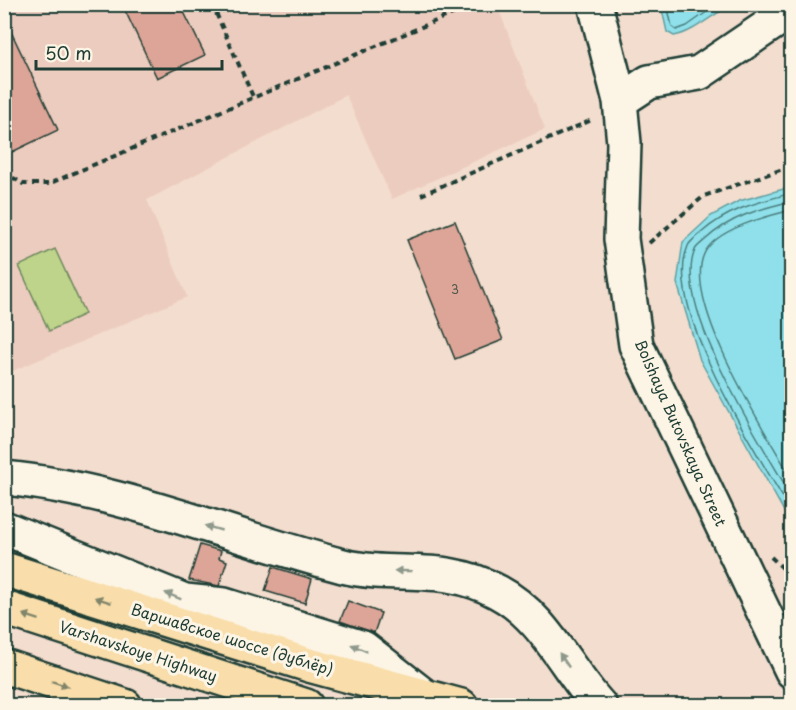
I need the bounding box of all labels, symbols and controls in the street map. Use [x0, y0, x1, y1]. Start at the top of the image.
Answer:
scale bar [36, 33, 222, 71]
text: 50 m [45, 39, 92, 66]
house number: 3 [451, 280, 459, 298]
street label: Bolshaya Butovskaya Street [630, 335, 733, 530]
one-way arrow [204, 523, 222, 532]
one-way arrow [393, 566, 412, 576]
one-way arrow [163, 591, 181, 601]
one-way arrow [94, 595, 112, 605]
street label: Варшавское шоссе (дублёр) [128, 597, 336, 680]
one-way arrow [22, 612, 40, 621]
street label: Varshavskoye Highway [57, 614, 220, 687]
one-way arrow [351, 644, 368, 653]
one-way arrow [558, 652, 570, 668]
one-way arrow [51, 680, 69, 690]

